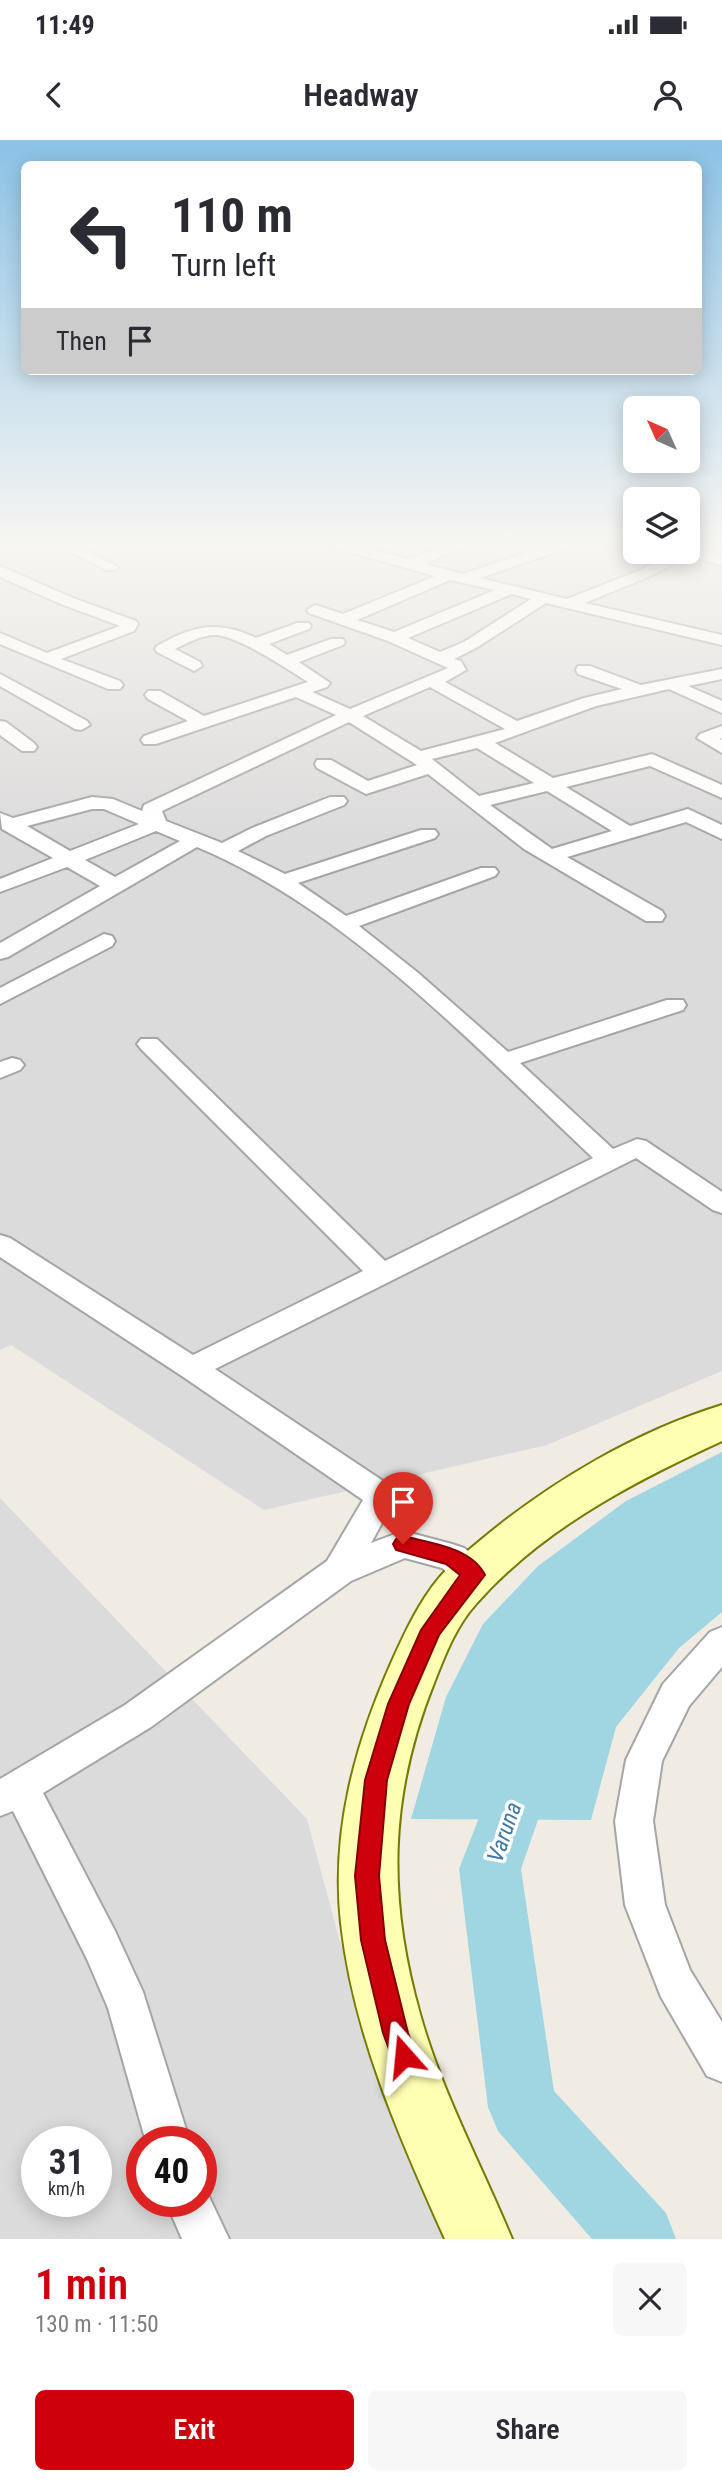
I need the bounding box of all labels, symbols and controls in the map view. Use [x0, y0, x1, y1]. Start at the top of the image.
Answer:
text: 11:49 [35, 10, 95, 40]
icon: back [35, 76, 73, 114]
text: Headway [303, 76, 419, 114]
icon: person [649, 76, 687, 114]
text: 110 m [171, 187, 293, 244]
icon: left [56, 189, 147, 280]
text: Turn left [171, 246, 276, 284]
icon: arrive [121, 322, 159, 360]
text: Then [56, 326, 107, 356]
north arrow [623, 396, 700, 472]
map controls [623, 396, 700, 564]
button: layers [623, 487, 700, 564]
pin [373, 1472, 433, 1544]
icon: arrive [384, 1483, 422, 1521]
water label: Varuna [482, 1799, 527, 1866]
position arrow [367, 2019, 441, 2093]
speed limit sign: 40 [126, 2126, 217, 2217]
text: 31 [49, 2142, 84, 2183]
text: km/h [48, 2178, 85, 2199]
text: 1 min [35, 2260, 128, 2309]
button: close [613, 2262, 687, 2336]
text: 130 m · 11:50 [35, 2311, 159, 2338]
button: Exit [35, 2390, 354, 2470]
button: Share [368, 2390, 687, 2470]

